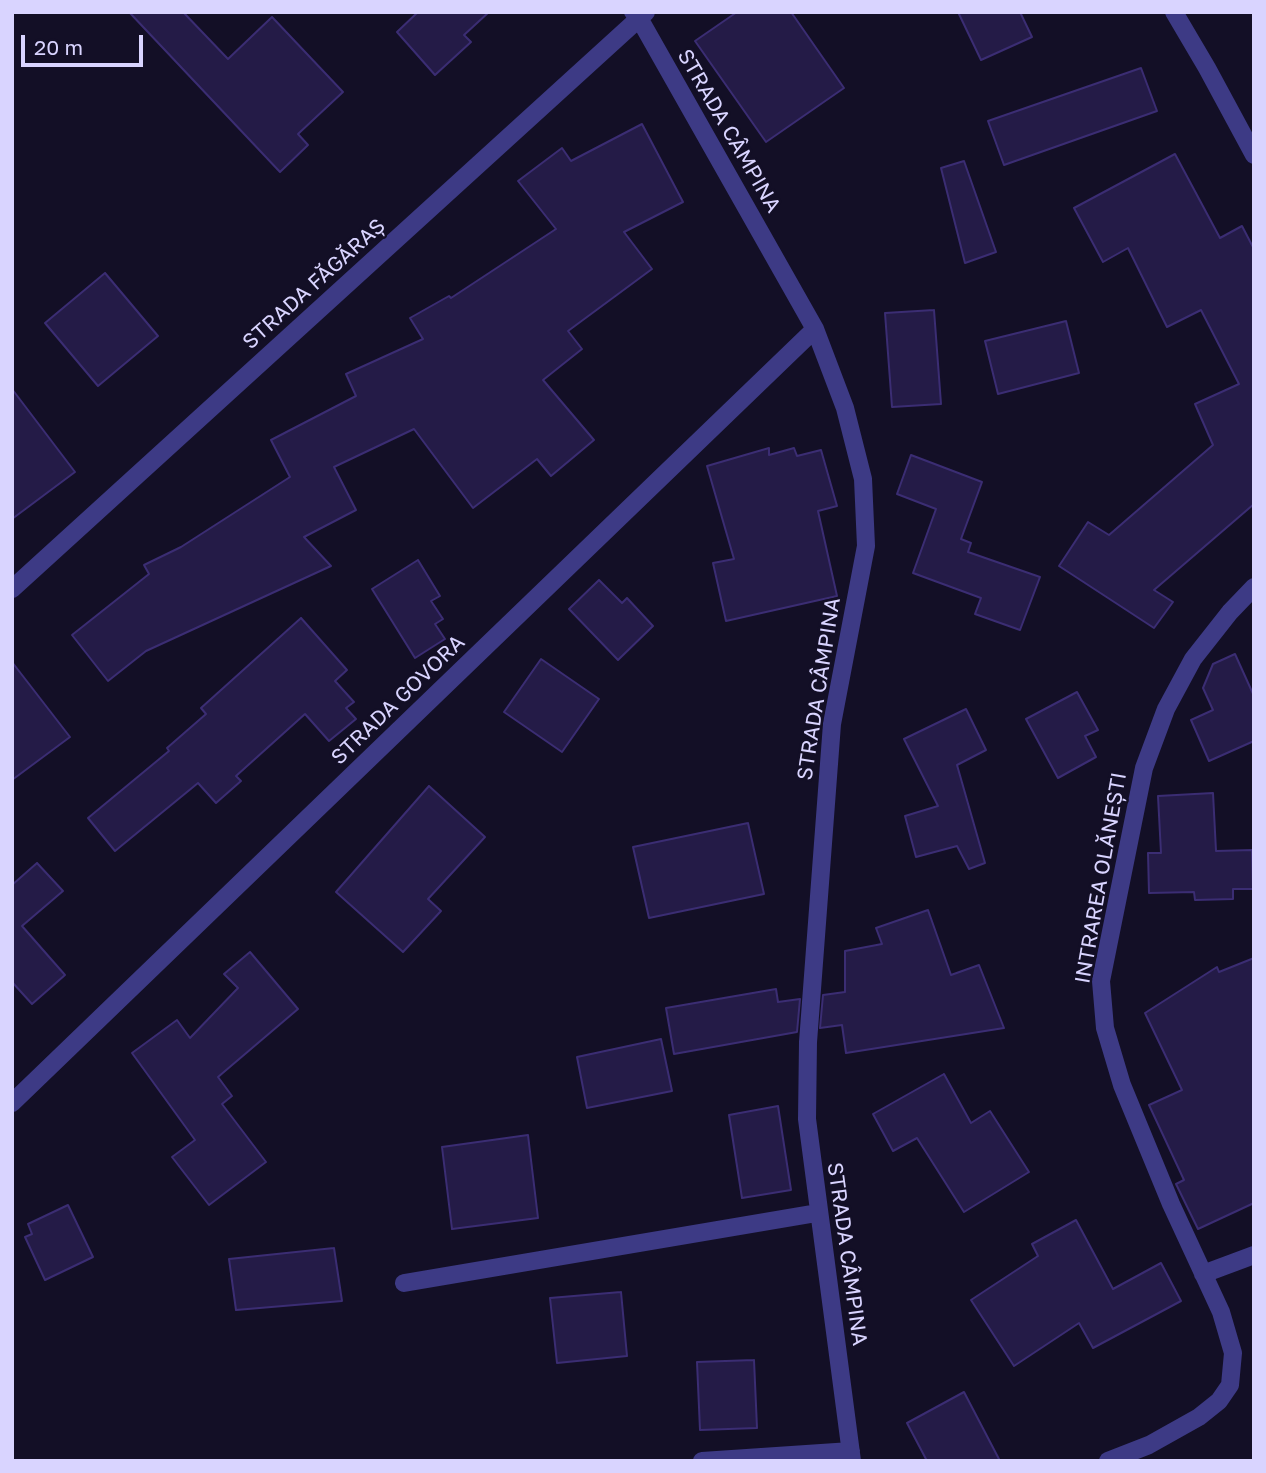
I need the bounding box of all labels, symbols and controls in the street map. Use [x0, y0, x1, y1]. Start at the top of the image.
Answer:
scale bar [24, 21, 147, 65]
text: 20 m [34, 34, 83, 60]
street label: STRADA CÂMPINA [672, 45, 786, 217]
street label: STRADA FĂGĂRAȘ [238, 213, 390, 355]
street label: STRADA CÂMPINA [792, 596, 846, 782]
street label: STRADA GOVORA [326, 630, 470, 770]
street label: INTRAREA OLĂNEȘTI [1070, 770, 1132, 986]
street label: STRADA CÂMPINA [822, 1161, 872, 1347]

